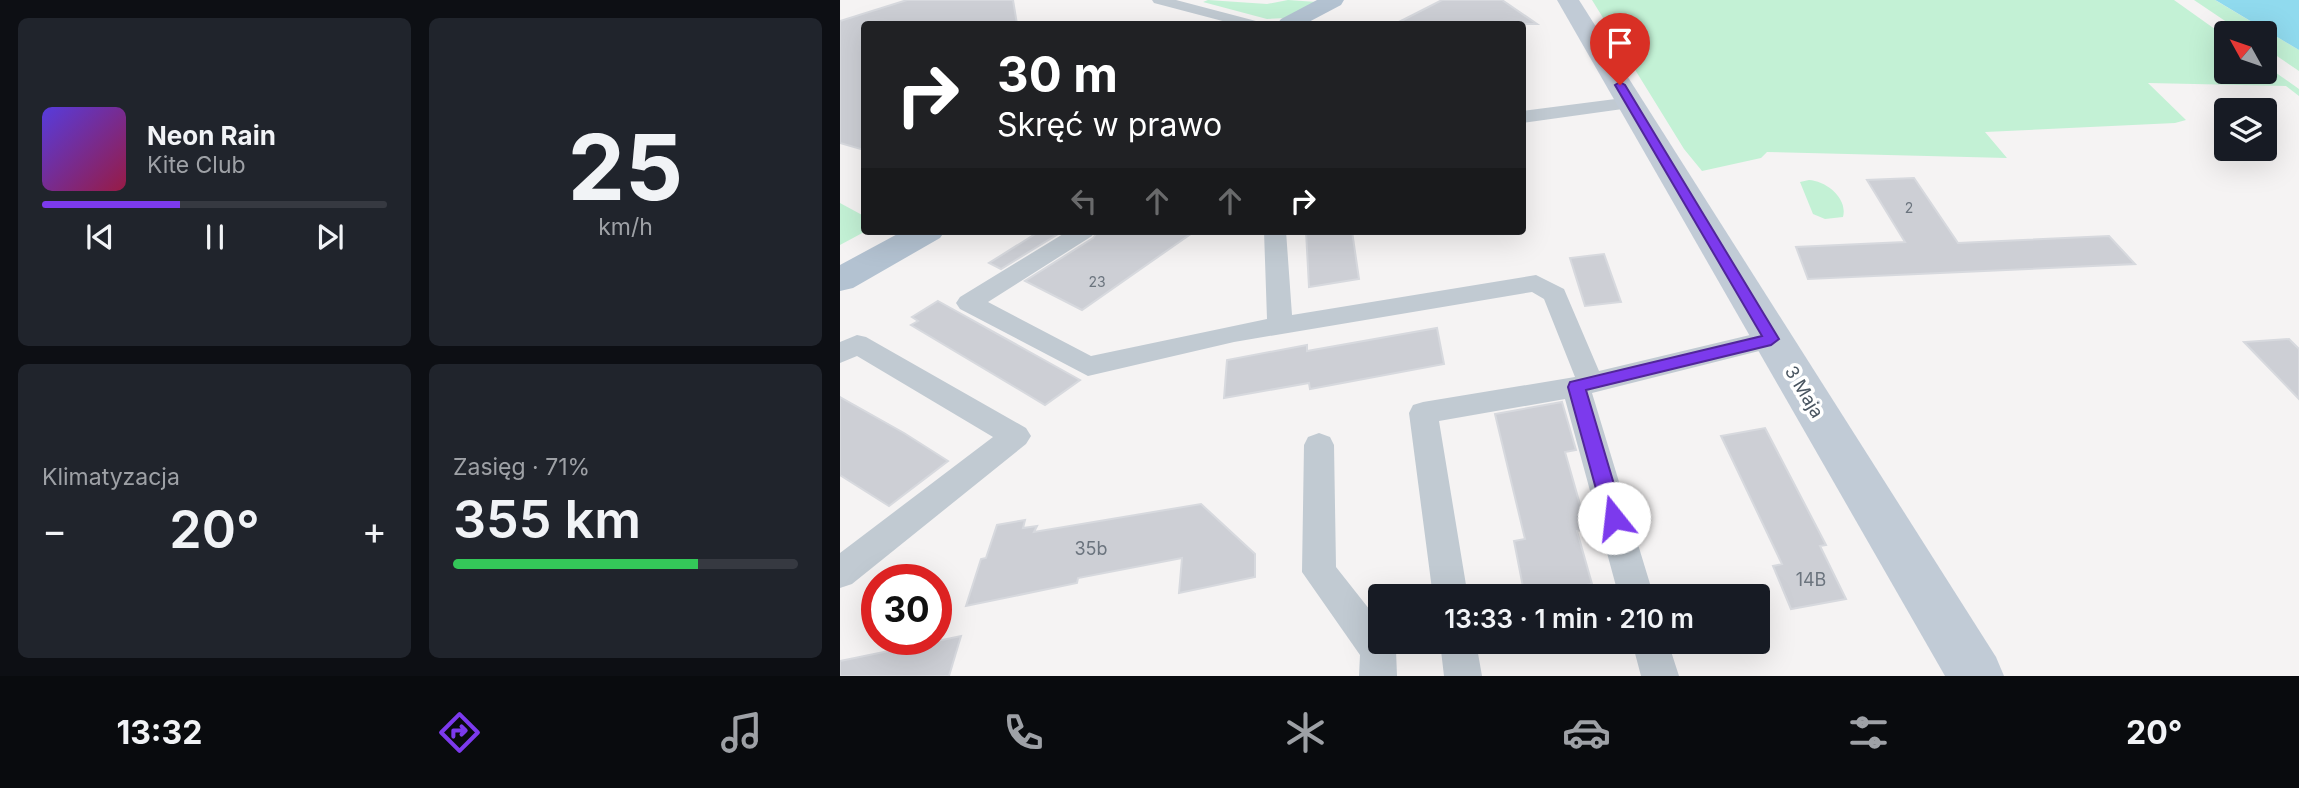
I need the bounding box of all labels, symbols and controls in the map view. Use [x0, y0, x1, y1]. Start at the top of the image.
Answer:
pin [1590, 13, 1650, 85]
north arrow [2214, 21, 2277, 84]
map controls [2214, 21, 2277, 161]
icon: arrive [1601, 24, 1639, 62]
text: 30 m [997, 45, 1118, 104]
icon: right [882, 49, 973, 140]
button: layers [2214, 98, 2277, 161]
text: Skręć w prawo [997, 105, 1222, 144]
text: 25 [568, 112, 683, 222]
text: Neon Rain [147, 120, 276, 151]
text: Kite Club [147, 151, 246, 179]
icon: left [1065, 182, 1103, 220]
icon: ahead [1138, 182, 1176, 220]
icon: ahead [1211, 182, 1249, 220]
icon: right [1284, 182, 1322, 220]
house number: 2 [1905, 199, 1913, 216]
text: km/h [598, 213, 653, 241]
icon: previous [81, 218, 119, 256]
icon: pause [196, 218, 234, 256]
icon: next [311, 218, 349, 256]
house number: 23 [1088, 273, 1106, 290]
street label: 3 Maja [1781, 362, 1828, 422]
text: Zasięg · 71% [453, 453, 590, 481]
text: Klimatyzacja [42, 463, 180, 491]
position arrow [1577, 481, 1651, 555]
text: 355 km [453, 488, 641, 551]
text: 20° [169, 498, 260, 561]
text: − [42, 507, 67, 553]
text: + [362, 507, 387, 553]
house number: 35b [1074, 538, 1108, 559]
speed limit sign: 30 [861, 564, 952, 655]
house number: 14B [1796, 569, 1826, 590]
text: 13:33 · 1 min · 210 m [1444, 603, 1694, 634]
icon: directions [435, 708, 484, 757]
icon: music [717, 708, 766, 757]
icon: phone [999, 708, 1048, 757]
icon: climate [1281, 708, 1330, 757]
icon: car [1562, 708, 1611, 757]
icon: filters [1844, 708, 1893, 757]
text: 13:32 [116, 713, 202, 752]
text: 20° [2126, 713, 2182, 752]

